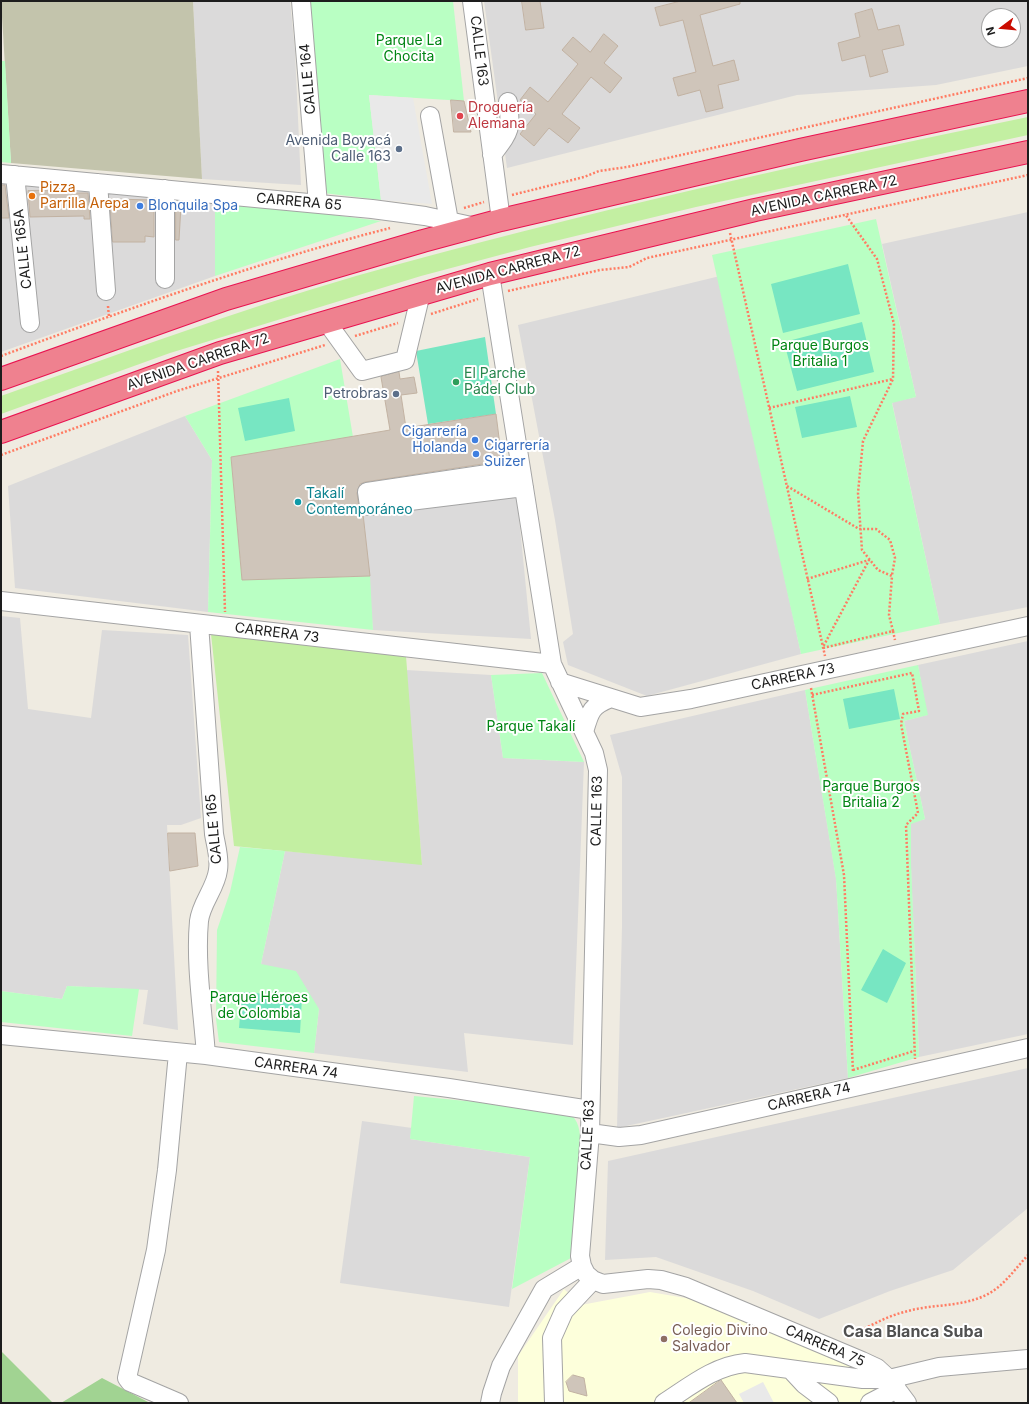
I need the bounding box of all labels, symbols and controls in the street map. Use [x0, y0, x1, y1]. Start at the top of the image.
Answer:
north arrow [981, 8, 1021, 48]
street label: CALLE 163 [466, 15, 492, 87]
text: N [983, 25, 998, 37]
park label: Parque La Chocita [376, 33, 442, 66]
street label: CALLE 164 [297, 43, 319, 115]
place label: Droguería Alemana [468, 100, 533, 132]
marker: Droguería Alemana [455, 111, 465, 121]
place label: Avenida Boyacá Calle 163 [286, 133, 391, 166]
marker: Avenida Boyacá Calle 163 [394, 144, 404, 154]
street label: AVENIDA CARRERA 72 [749, 172, 899, 220]
place label: Pizza Parrilla Arepa [40, 180, 129, 212]
street label: CARRERA 65 [256, 190, 342, 214]
marker: Pizza Parrilla Arepa [27, 191, 37, 201]
place label: Blonquila Spa [148, 198, 238, 214]
marker: Blonquila Spa [135, 201, 145, 211]
street label: CALLE 165A [10, 208, 36, 290]
street label: AVENIDA CARRERA 72 [434, 243, 582, 297]
street label: AVENIDA CARRERA 72 [125, 330, 271, 394]
park label: Parque Burgos Britalia 1 [771, 338, 869, 370]
place label: El Parche Pádel Club [464, 366, 535, 398]
marker: El Parche Pádel Club [451, 377, 461, 387]
place label: Petrobras [324, 386, 388, 402]
marker: Petrobras [391, 389, 401, 399]
place label: Cigarrería Holanda [402, 424, 467, 456]
marker: Cigarrería Holanda [470, 435, 480, 445]
place label: Cigarrería Suizer [484, 438, 549, 470]
marker: Cigarrería Suizer [471, 449, 481, 459]
place label: Takalí Contemporáneo [306, 486, 413, 518]
marker: Takalí Contemporáneo [293, 497, 303, 507]
street label: CARRERA 73 [234, 619, 320, 647]
street label: CARRERA 73 [750, 660, 836, 694]
park label: Parque Takalí [487, 719, 575, 735]
street label: CALLE 163 [588, 775, 606, 847]
park label: Parque Burgos Britalia 2 [822, 779, 920, 812]
street label: CALLE 165 [203, 793, 225, 865]
park label: Parque Héroes de Colombia [210, 990, 308, 1022]
street label: CARRERA 74 [253, 1054, 339, 1082]
street label: CARRERA 74 [766, 1079, 852, 1115]
street label: CALLE 163 [578, 1099, 598, 1171]
street label: CARRERA 75 [783, 1322, 867, 1370]
district label: Casa Blanca Suba [843, 1322, 983, 1342]
place label: Colegio Divino Salvador [672, 1323, 768, 1356]
marker: Colegio Divino Salvador [659, 1334, 669, 1344]

